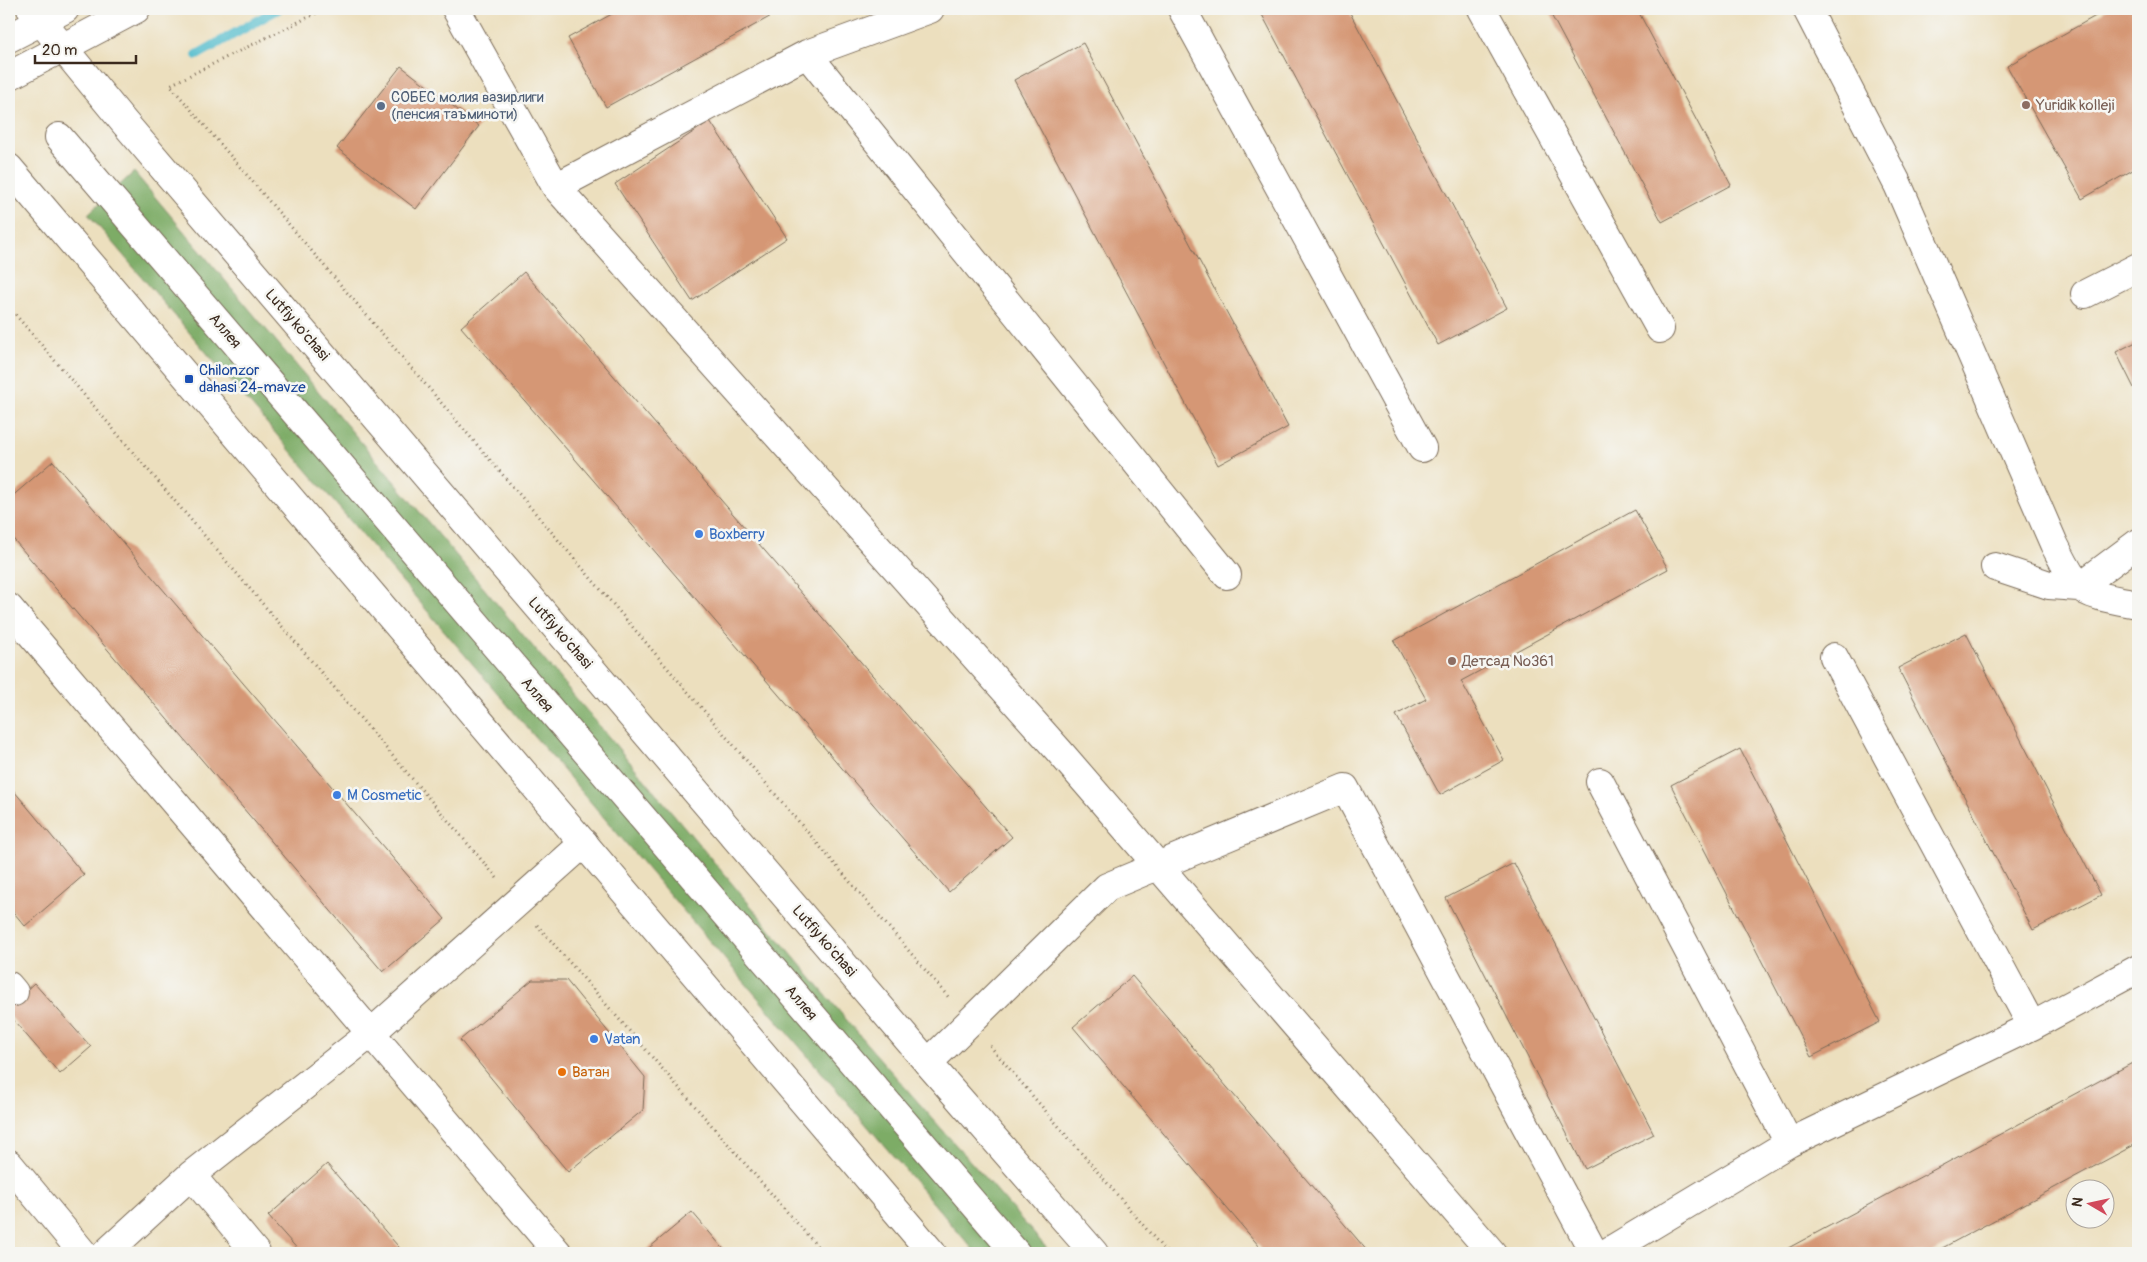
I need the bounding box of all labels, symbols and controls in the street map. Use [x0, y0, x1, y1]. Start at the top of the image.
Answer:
scale bar [35, 32, 136, 64]
text: 20 m [42, 41, 77, 60]
place label: СОБЕС молия вазирлиги (пенсия таъминоти) [391, 88, 544, 124]
place label: Yuridik kolleji [2035, 96, 2115, 115]
marker: Yuridik kolleji [2020, 99, 2032, 111]
marker: СОБЕС молия вазирлиги (пенсия таъминоти) [375, 100, 387, 112]
street label: Lutfiy ko'chasi [261, 285, 333, 365]
street label: Аллея [205, 310, 245, 352]
place label: Chilonzor dahasi 24-mavze [199, 361, 306, 397]
marker: Chilonzor dahasi 24-mavze [183, 373, 195, 385]
place label: Boxberry [709, 525, 765, 544]
marker: Boxberry [693, 528, 705, 540]
street label: Lutfiy ko'chasi [524, 593, 596, 673]
place label: Детсад №361 [1461, 652, 1554, 671]
marker: Детсад №361 [1446, 655, 1458, 667]
street label: Аллея [517, 674, 557, 716]
place label: M Cosmetic [347, 786, 423, 805]
marker: M Cosmetic [331, 789, 343, 801]
street label: Lutfiy ko'chasi [788, 901, 860, 981]
street label: Аллея [781, 982, 821, 1024]
place label: Vatan [604, 1030, 641, 1049]
marker: Vatan [588, 1033, 600, 1045]
place label: Ватан [572, 1063, 609, 1082]
marker: Ватан [556, 1066, 568, 1078]
north arrow [2064, 1180, 2114, 1230]
text: N [2069, 1196, 2087, 1208]

